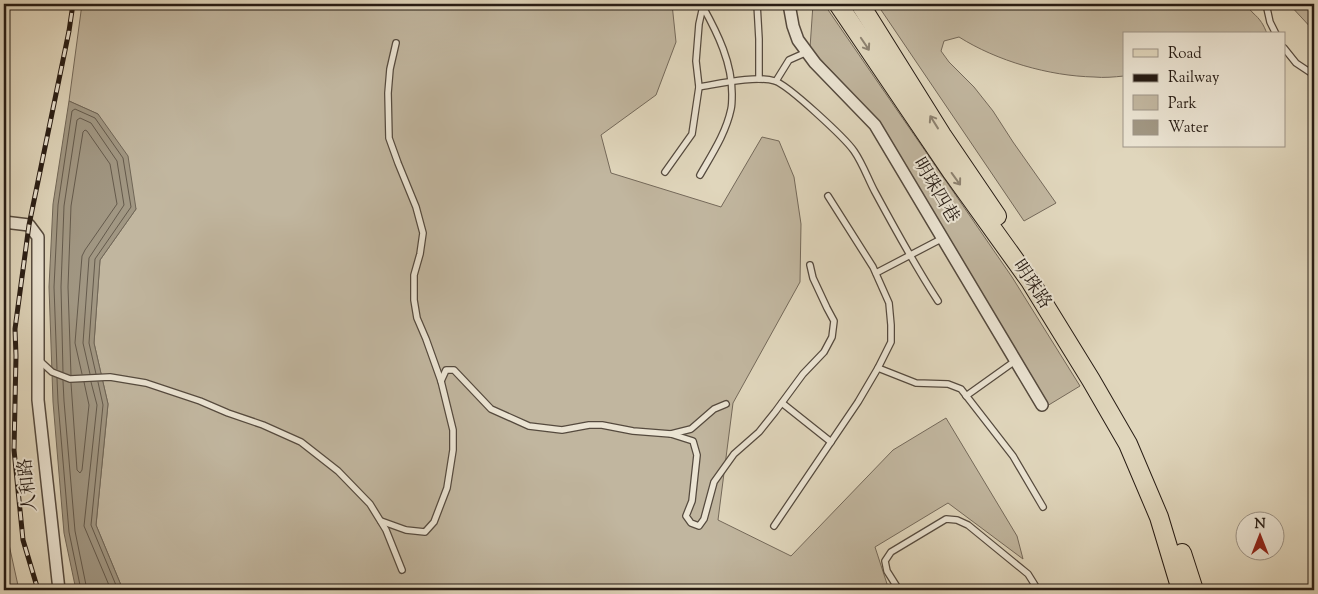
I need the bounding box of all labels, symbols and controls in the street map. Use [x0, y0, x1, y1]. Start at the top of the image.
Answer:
legend [1123, 32, 1286, 148]
one-way arrow [860, 37, 870, 51]
text: Road [1168, 44, 1202, 65]
text: Railway [1168, 68, 1220, 89]
text: Park [1168, 94, 1197, 115]
one-way arrow [929, 115, 939, 129]
text: Water [1168, 118, 1209, 139]
street label: 明珠四巷 [905, 153, 965, 229]
one-way arrow [951, 172, 961, 186]
street label: 明珠路 [1005, 255, 1057, 315]
street label: 人和路 [13, 457, 45, 513]
north arrow [1236, 512, 1286, 562]
text: N [1254, 515, 1266, 535]

